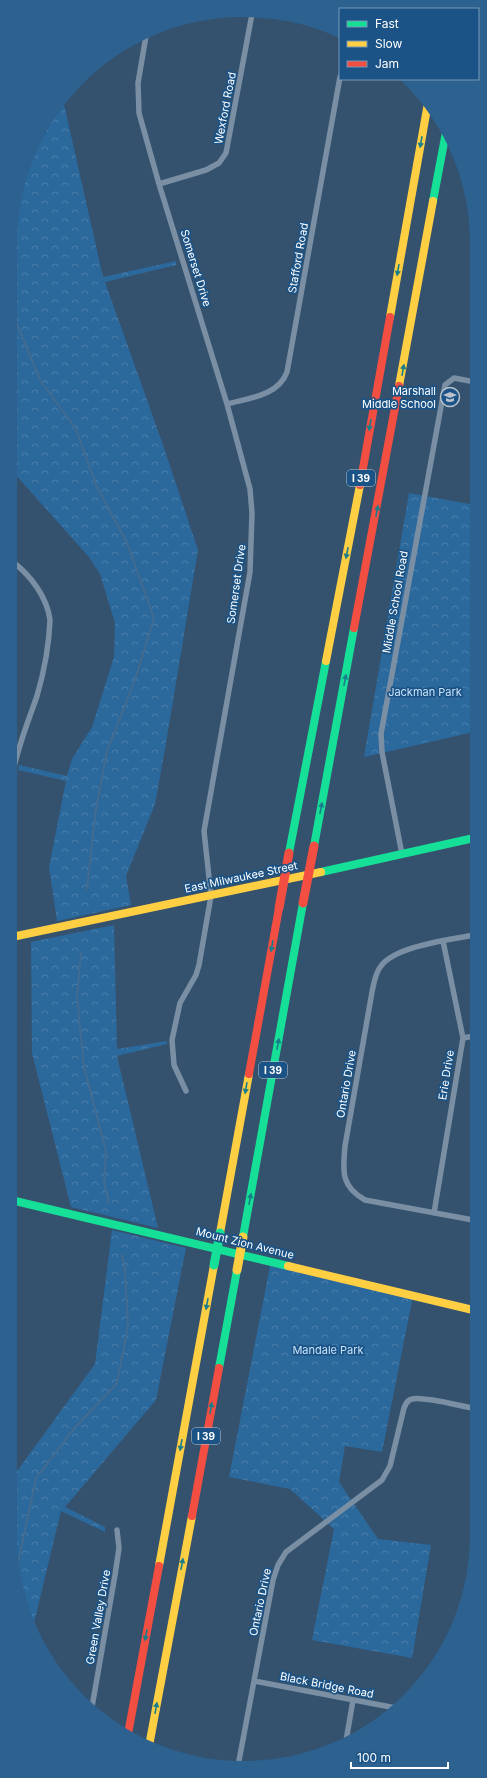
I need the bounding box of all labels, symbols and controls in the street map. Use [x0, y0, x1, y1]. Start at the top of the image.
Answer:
legend [339, 8, 479, 80]
text: Fast [375, 16, 399, 31]
text: Slow [375, 36, 403, 51]
text: Jam [375, 56, 399, 71]
street label: Wexford Road [211, 71, 239, 145]
one-way arrow [417, 136, 423, 148]
street label: Stafford Road [285, 222, 311, 294]
street label: Somerset Drive [178, 228, 214, 308]
one-way arrow [395, 264, 401, 276]
one-way arrow [400, 363, 406, 376]
place label: Marshall Middle School [362, 384, 436, 411]
school or university icon: Marshall Middle School [439, 386, 461, 408]
one-way arrow [367, 419, 373, 431]
road number: I 39 [347, 470, 375, 486]
one-way arrow [374, 505, 380, 517]
street label: Somerset Drive [223, 543, 249, 625]
one-way arrow [343, 547, 349, 559]
street label: Middle School Road [379, 550, 411, 654]
one-way arrow [342, 674, 348, 686]
park label: Jackman Park [388, 685, 462, 699]
one-way arrow [318, 802, 324, 814]
street label: East Milwaukee Street [183, 858, 299, 896]
one-way arrow [269, 940, 275, 952]
one-way arrow [275, 1037, 281, 1050]
street label: Ontario Drive [333, 1049, 359, 1119]
street label: Erie Drive [435, 1049, 457, 1101]
road number: I 39 [259, 1062, 287, 1078]
one-way arrow [243, 1082, 249, 1094]
one-way arrow [247, 1193, 253, 1205]
street label: Mount Zion Avenue [194, 1224, 296, 1262]
one-way arrow [204, 1297, 210, 1310]
park label: Mandale Park [292, 1343, 364, 1357]
one-way arrow [208, 1402, 214, 1415]
road number: I 39 [192, 1428, 220, 1444]
one-way arrow [178, 1439, 184, 1451]
one-way arrow [179, 1558, 185, 1570]
street label: Ontario Drive [246, 1567, 274, 1637]
street label: Green Valley Drive [83, 1569, 113, 1665]
one-way arrow [143, 1629, 149, 1641]
street label: Black Bridge Road [279, 1669, 375, 1701]
one-way arrow [153, 1702, 159, 1714]
scale bar [351, 1744, 448, 1770]
text: 100 m [357, 1750, 391, 1765]

